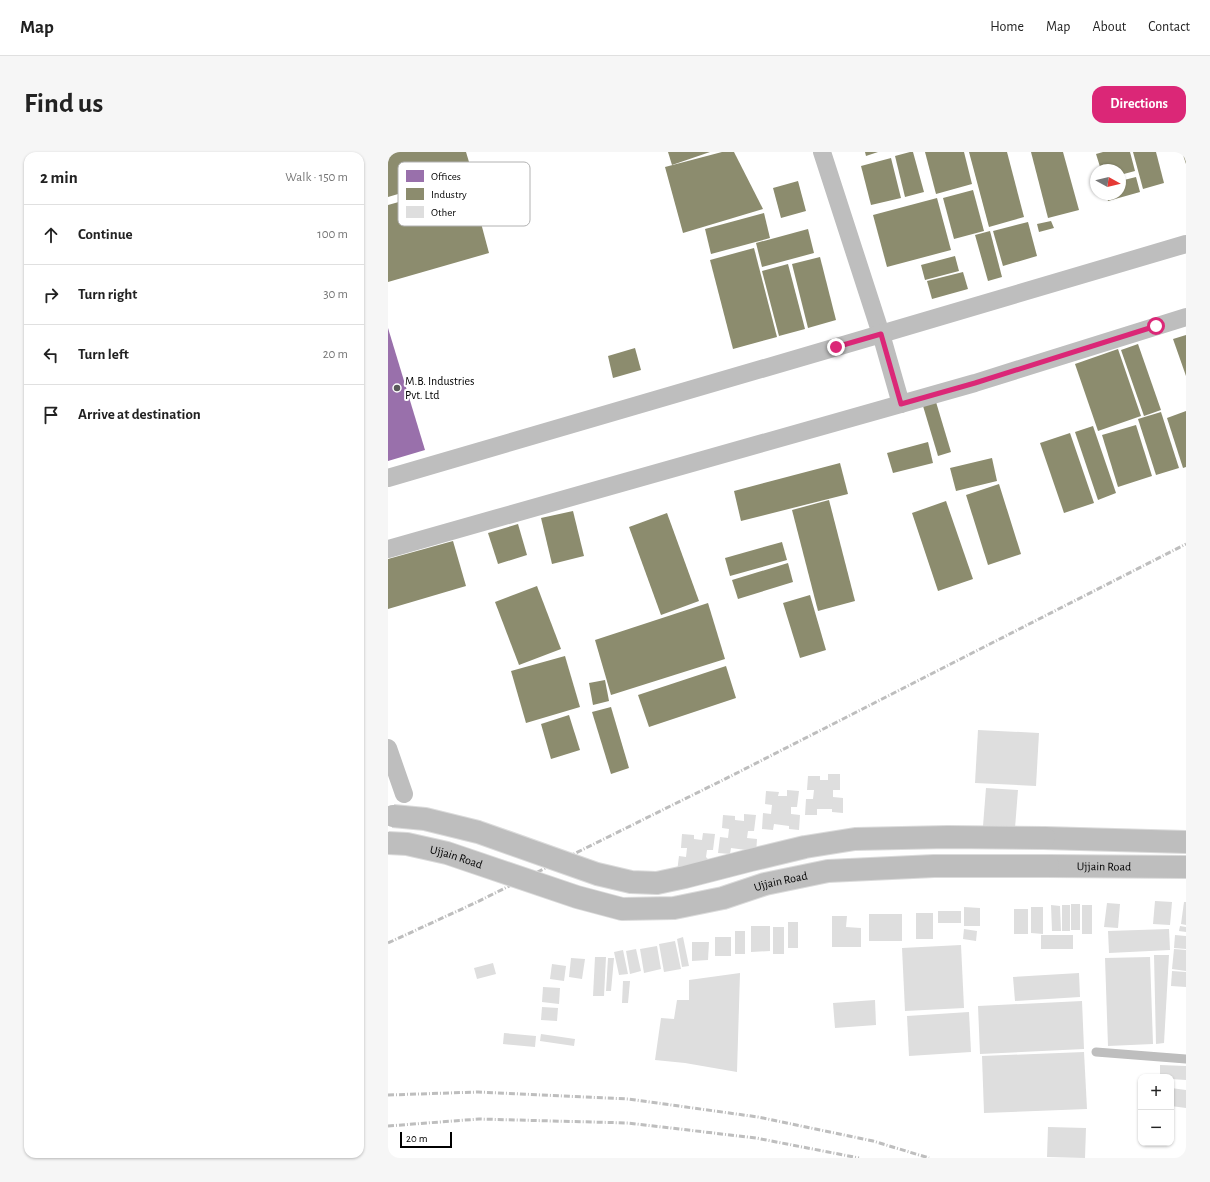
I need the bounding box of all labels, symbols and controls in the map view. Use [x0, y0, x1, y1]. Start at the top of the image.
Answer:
text: Map [20, 18, 54, 37]
text: Home [990, 20, 1024, 34]
text: Map [1046, 20, 1070, 34]
text: About [1092, 20, 1126, 34]
text: Contact [1148, 20, 1190, 34]
button: Directions [1092, 86, 1186, 123]
text: Find us [24, 90, 103, 118]
legend [398, 162, 530, 226]
north arrow [1090, 164, 1126, 200]
text: 2 min [40, 169, 78, 186]
text: Walk · 150 m [285, 171, 348, 184]
text: Offices [431, 171, 461, 182]
text: Industry [431, 189, 467, 200]
text: Other [431, 207, 456, 218]
icon: ahead [40, 224, 62, 246]
text: Continue [78, 227, 133, 242]
text: 100 m [317, 228, 348, 241]
icon: right [40, 284, 62, 306]
text: Turn right [78, 287, 137, 302]
text: 30 m [323, 288, 348, 301]
route start [1147, 317, 1165, 335]
route end [827, 338, 845, 356]
icon: left [40, 344, 62, 366]
text: Turn left [78, 347, 129, 362]
text: 20 m [323, 348, 348, 361]
place label: M.B. Industries Pvt. Ltd [405, 375, 475, 401]
marker: M.B. Industries Pvt. Ltd [392, 383, 402, 393]
icon: arrive [40, 404, 62, 426]
text: Arrive at destination [78, 407, 201, 422]
street label: Ujjain Road [429, 843, 484, 871]
street label: Ujjain Road [1077, 860, 1131, 873]
street label: Ujjain Road [752, 869, 808, 893]
map controls [1138, 1074, 1174, 1146]
button: + [1138, 1074, 1174, 1110]
button: − [1138, 1110, 1174, 1146]
scale bar [400, 1130, 452, 1149]
text: 20 m [406, 1133, 427, 1144]

